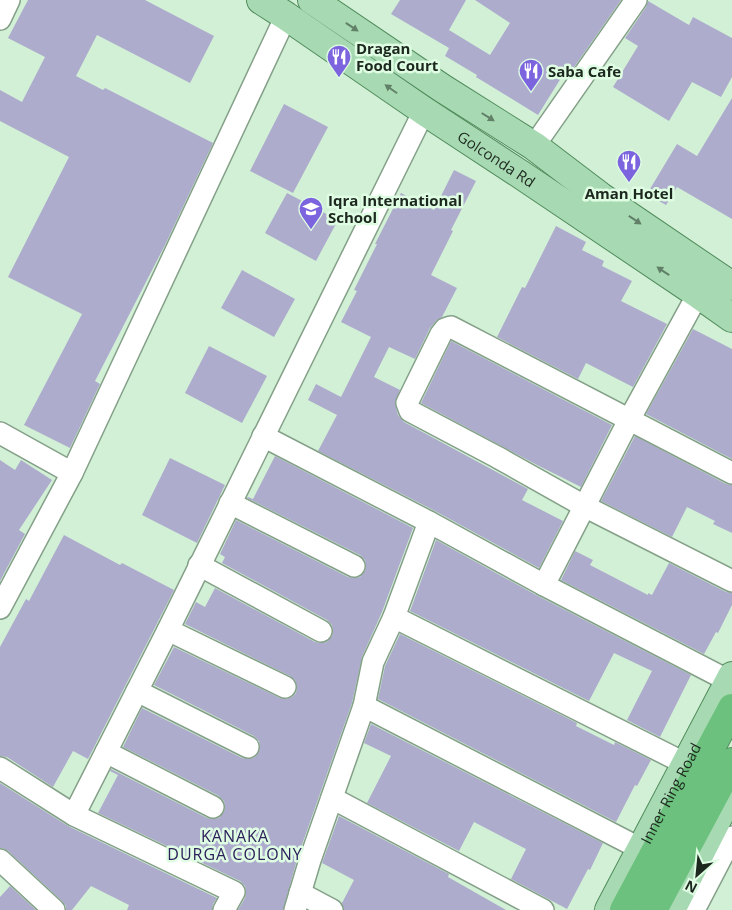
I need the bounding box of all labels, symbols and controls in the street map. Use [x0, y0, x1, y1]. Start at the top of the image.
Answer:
one-way arrow [346, 22, 359, 32]
place label: Dragan Food Court [356, 38, 439, 75]
restaurant icon: Dragan Food Court [326, 44, 352, 78]
restaurant icon: Saba Cafe [518, 58, 544, 92]
place label: Saba Cafe [548, 61, 621, 81]
one-way arrow [384, 84, 398, 94]
one-way arrow [481, 112, 494, 122]
street label: Golconda Rd [454, 126, 539, 192]
restaurant icon: Aman Hotel [616, 149, 642, 183]
place label: Aman Hotel [585, 183, 673, 203]
place label: Iqra International School [328, 190, 462, 227]
school or university icon: Iqra International School [298, 196, 324, 230]
one-way arrow [628, 215, 642, 225]
one-way arrow [656, 266, 670, 276]
street label: Inner Ring Road [636, 739, 705, 847]
district label: KANAKA DURGA COLONY [167, 825, 303, 865]
north arrow [672, 850, 722, 900]
text: N [681, 876, 700, 898]

